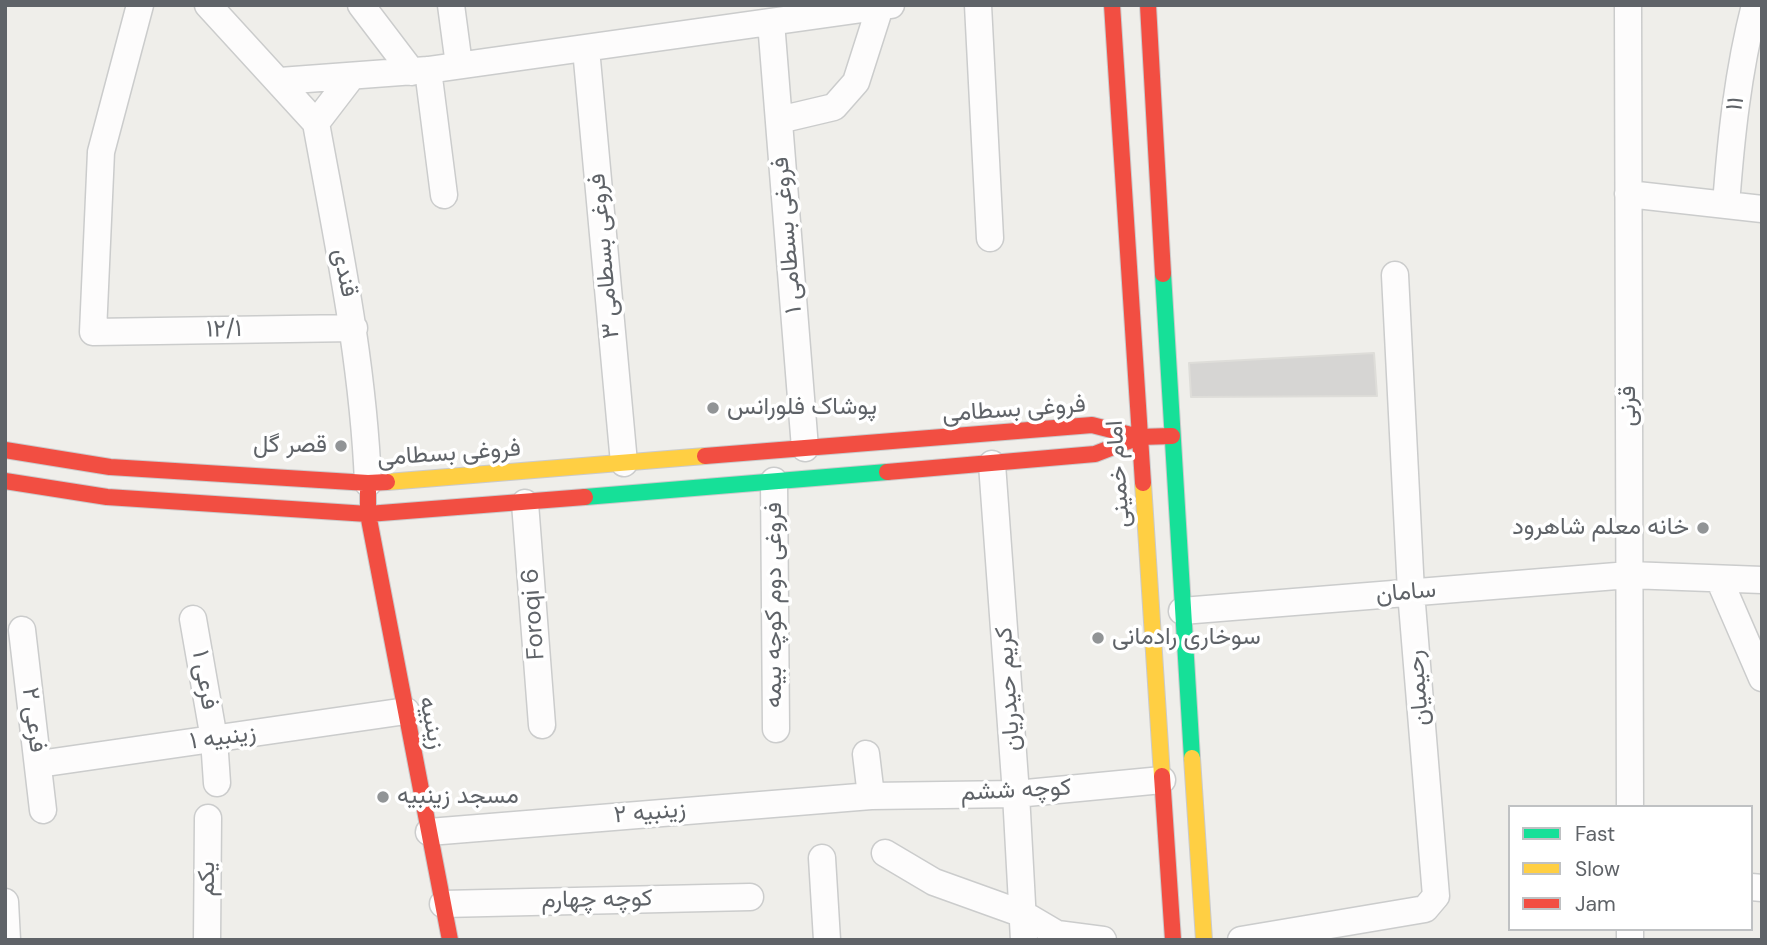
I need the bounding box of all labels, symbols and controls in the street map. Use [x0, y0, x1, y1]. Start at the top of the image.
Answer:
street label: ۱۱ [1721, 95, 1751, 113]
street label: فروغی بسطامی ۱ [767, 156, 809, 314]
street label: فروغی بسطامی ۳ [583, 172, 627, 340]
street label: قندی [325, 246, 363, 300]
street label: ۱۲/۱ [206, 315, 242, 345]
street label: قرنی [1615, 385, 1643, 427]
street label: فروغی بسطامی [941, 391, 1087, 429]
place label: پوشاک فلورانس [727, 394, 877, 422]
marker: پوشاک فلورانس [705, 400, 721, 416]
street label: امام خمینی [1101, 419, 1137, 529]
place label: قصر گل [253, 432, 327, 460]
street label: فروغی بسطامی [376, 435, 522, 473]
marker: قصر گل [333, 438, 349, 454]
street label: فروغی دوم کوچه بیمه [761, 502, 789, 708]
place label: خانه معلم شاهرود [1512, 514, 1689, 542]
marker: خانه معلم شاهرود [1695, 520, 1711, 536]
street label: Foroqi 6 [516, 567, 552, 661]
street label: سامان [1375, 576, 1437, 610]
place label: سوخاری رادمانی [1112, 624, 1261, 652]
street label: کریم حیدریان [990, 626, 1028, 752]
marker: سوخاری رادمانی [1090, 630, 1106, 646]
street label: فرعی ۱ [185, 648, 223, 712]
street label: رحیمیان [1401, 649, 1437, 727]
street label: فرعی ۲ [15, 686, 51, 754]
street label: زینبیه [412, 694, 450, 752]
street label: زینبیه ۱ [188, 719, 258, 757]
street label: کوچه ششم [960, 774, 1072, 808]
place label: مسجد زینبیه [397, 783, 519, 811]
marker: مسجد زینبیه [375, 789, 391, 805]
street label: زینبیه ۲ [613, 796, 687, 830]
legend [1508, 805, 1753, 931]
text: Fast [1575, 820, 1615, 848]
text: Slow [1575, 855, 1620, 883]
street label: یکم [194, 862, 222, 896]
street label: کوچه چهارم [541, 885, 653, 915]
text: Jam [1575, 890, 1616, 918]

